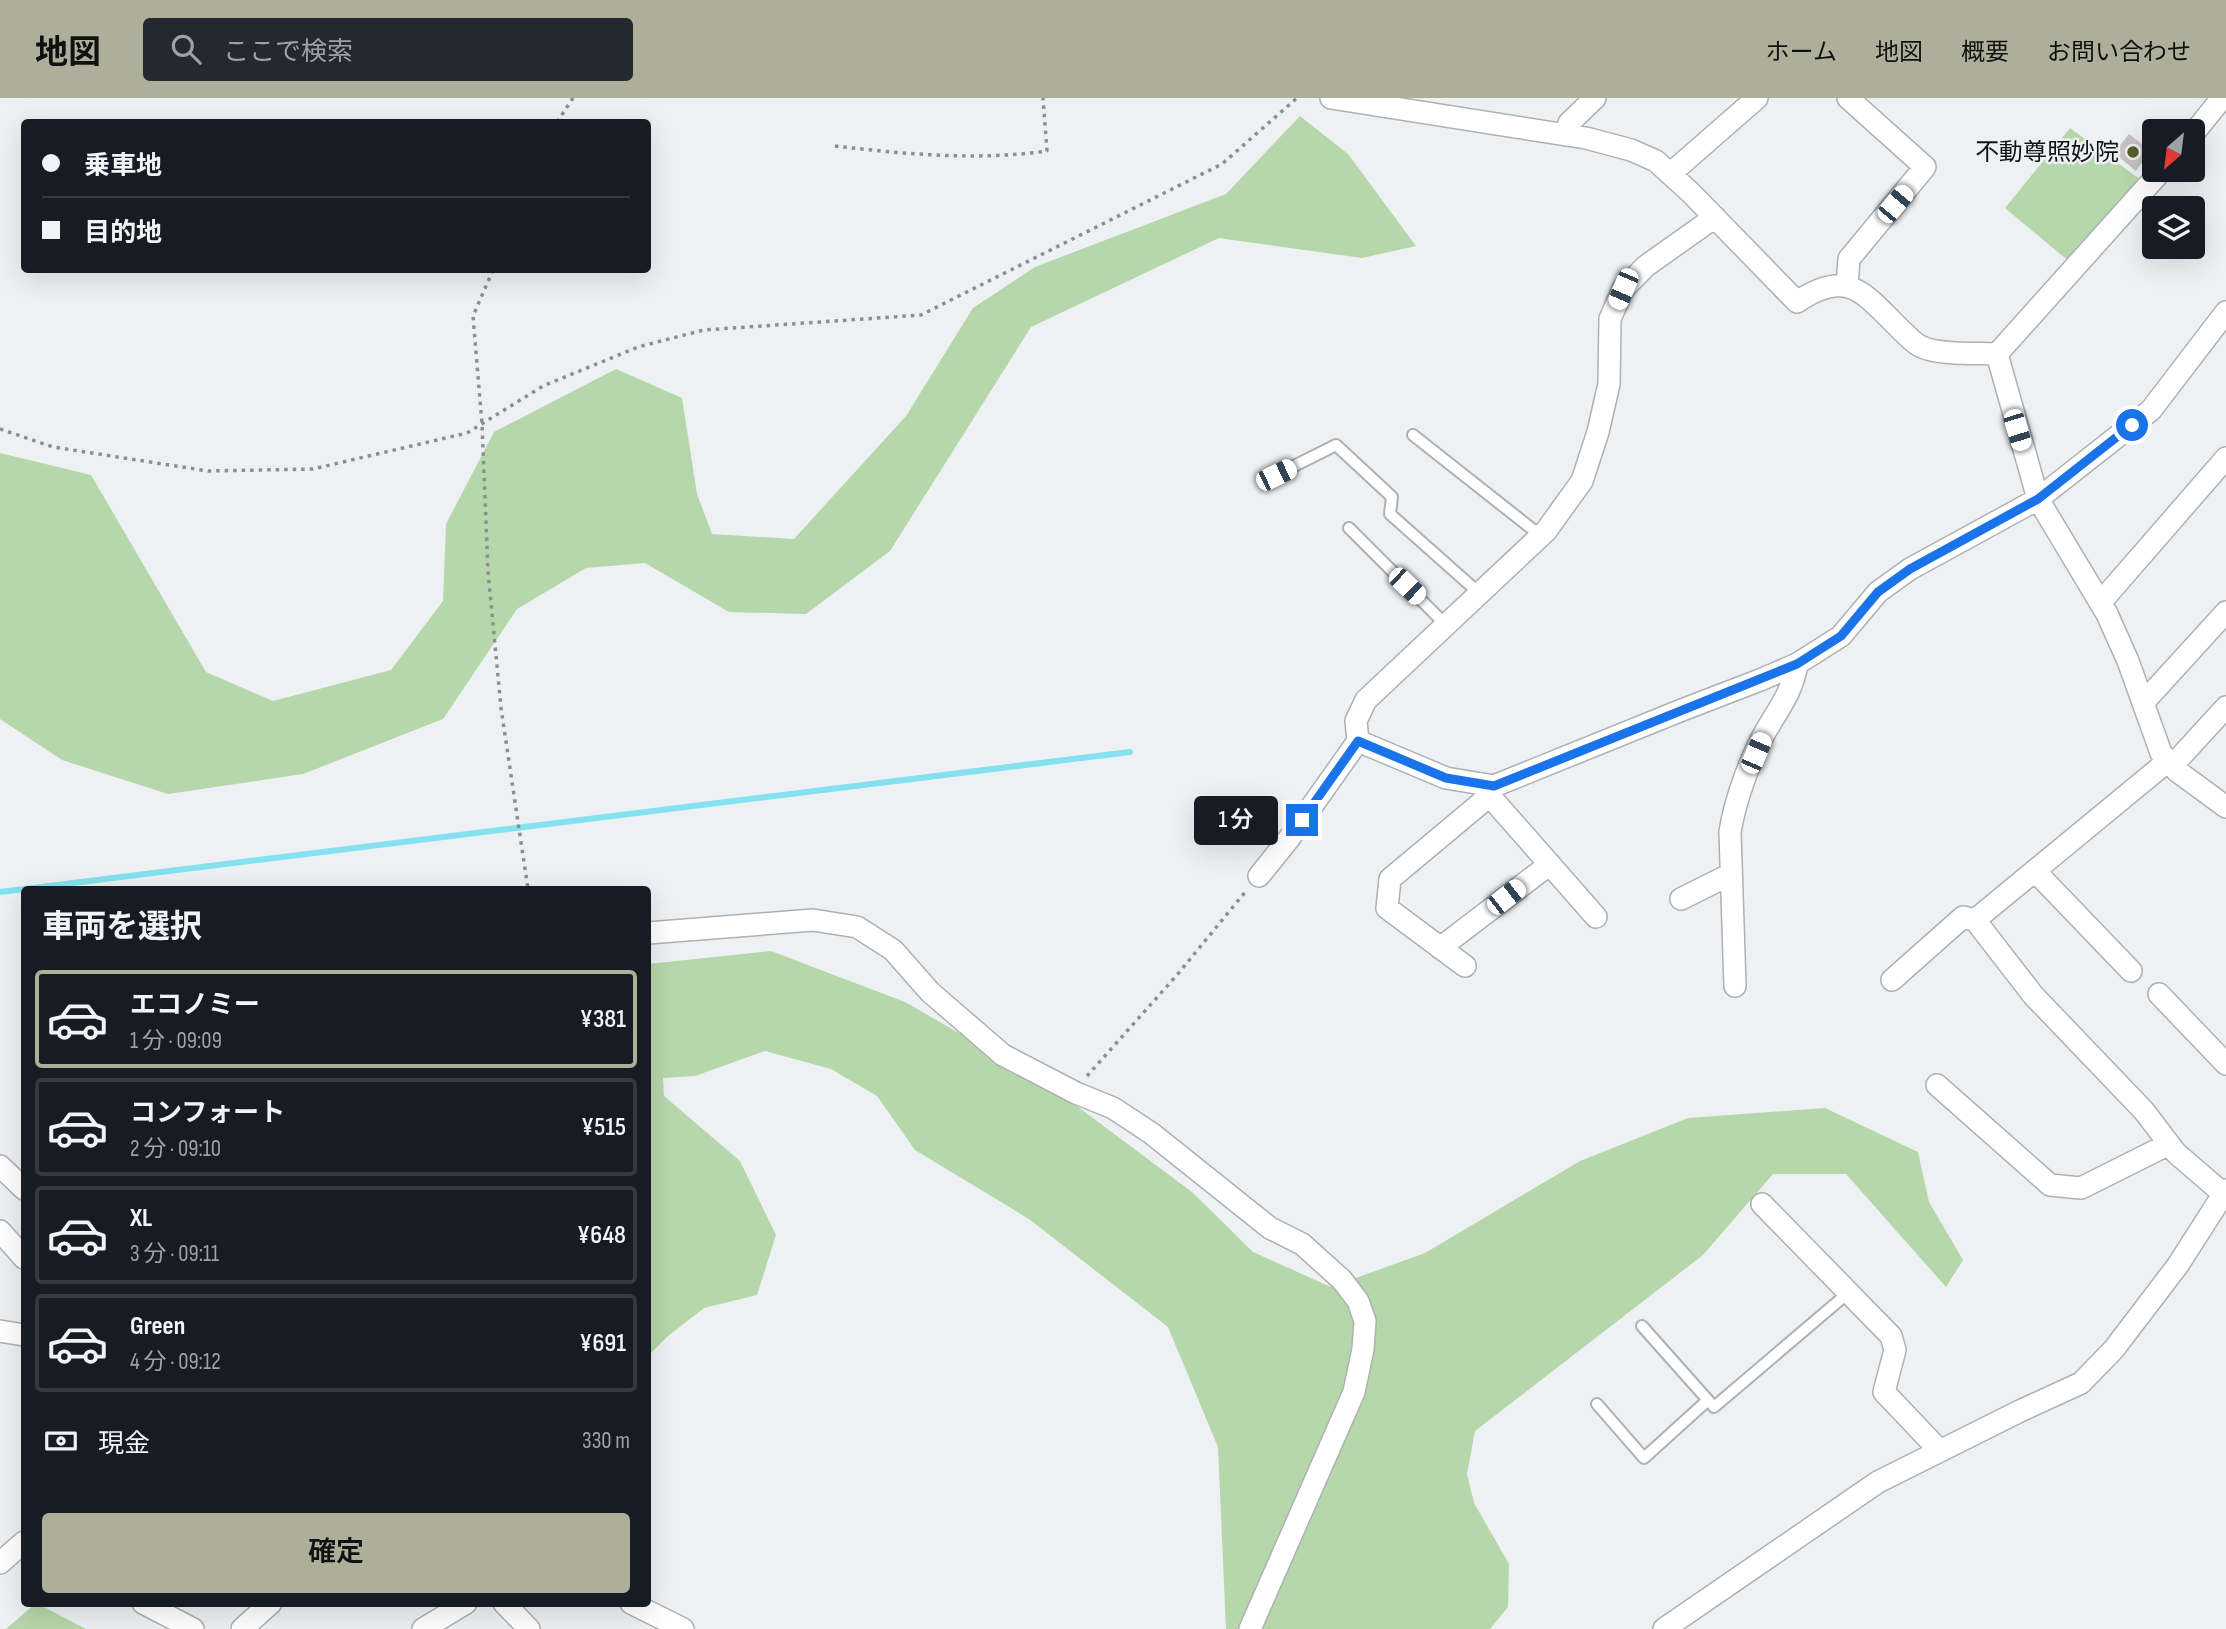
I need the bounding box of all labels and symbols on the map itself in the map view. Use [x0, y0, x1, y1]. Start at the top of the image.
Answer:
north arrow [2142, 119, 2205, 182]
place label: 不動尊照妙院 [1975, 138, 2119, 167]
marker: 不動尊照妙院 [2125, 144, 2141, 160]
car [1874, 181, 1917, 227]
car [1606, 266, 1641, 312]
car [2001, 407, 2034, 453]
route start [2116, 409, 2148, 441]
car [1253, 456, 1300, 494]
car [1385, 564, 1430, 608]
car [1739, 730, 1774, 776]
callout: 1 分 [1194, 796, 1278, 844]
route end [1286, 804, 1318, 836]
car [1483, 876, 1530, 918]

